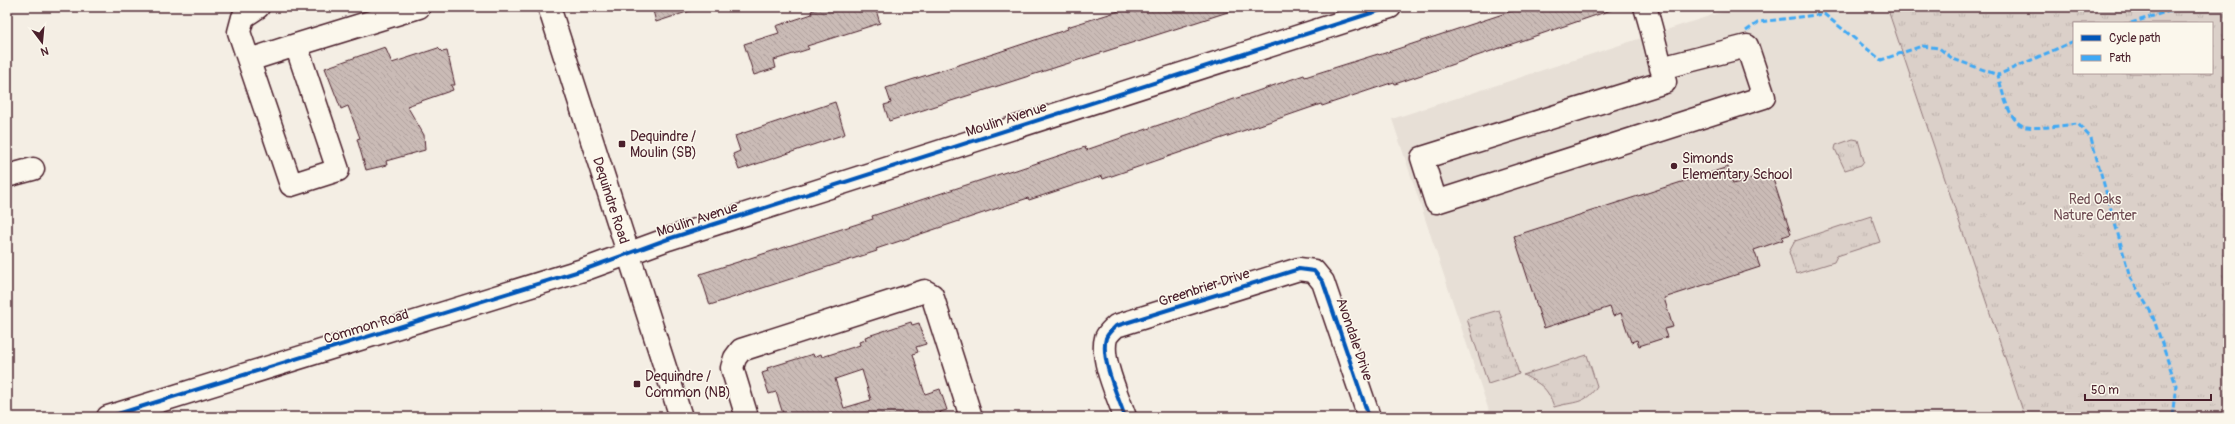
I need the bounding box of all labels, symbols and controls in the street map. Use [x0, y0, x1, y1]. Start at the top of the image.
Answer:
north arrow [22, 22, 62, 62]
legend [2073, 22, 2213, 74]
text: Cycle path [2109, 31, 2161, 46]
text: N [39, 44, 50, 59]
text: Path [2109, 51, 2131, 66]
street label: Moulin Avenue [963, 98, 1049, 141]
place label: Dequindre / Moulin (SB) [630, 128, 697, 161]
marker: Dequindre / Moulin (SB) [617, 139, 627, 149]
place label: Simonds Elementary School [1682, 150, 1793, 183]
street label: Dequindre Road [589, 155, 633, 246]
marker: Simonds Elementary School [1669, 161, 1679, 171]
park label: Red Oaks Nature Center [2053, 191, 2137, 224]
street label: Moulin Avenue [654, 198, 740, 241]
street label: Greenbrier Drive [1157, 265, 1252, 310]
street label: Avondale Drive [1332, 296, 1377, 383]
street label: Common Road [322, 305, 411, 347]
place label: Dequindre / Common (NB) [645, 368, 731, 401]
scale bar [2085, 376, 2211, 402]
marker: Dequindre / Common (NB) [632, 379, 642, 389]
text: 50 m [2091, 383, 2119, 398]

